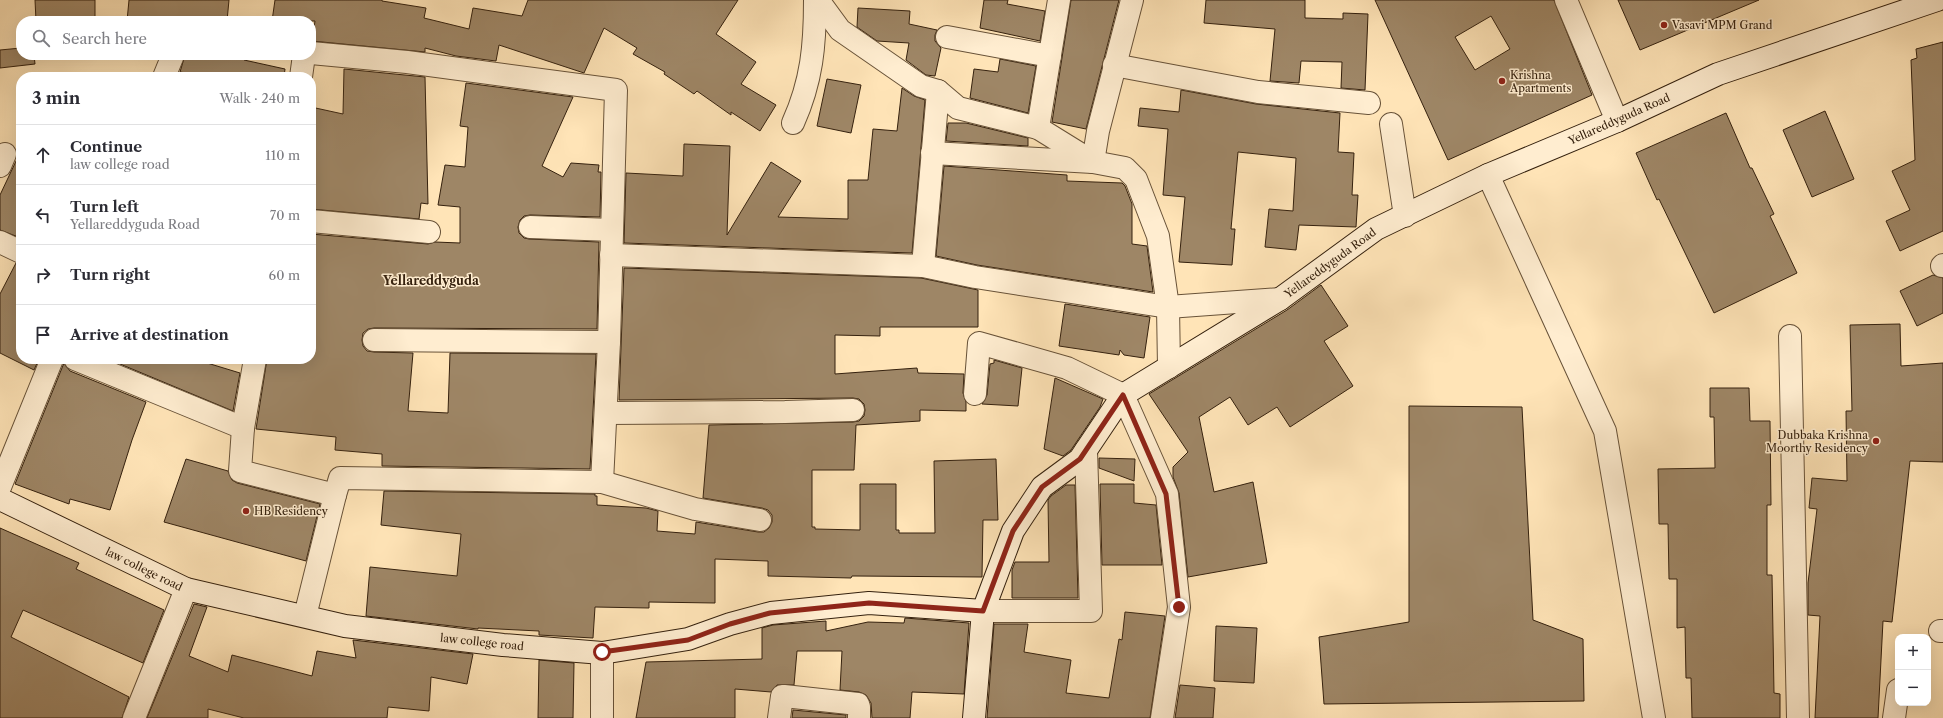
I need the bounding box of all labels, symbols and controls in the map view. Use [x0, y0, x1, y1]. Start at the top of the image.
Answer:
search box [16, 16, 316, 60]
place label: Vasavi MPM Grand [1671, 18, 1773, 32]
marker: Vasavi MPM Grand [1659, 20, 1669, 30]
icon: search [30, 27, 52, 49]
text: Search here [62, 29, 147, 48]
place label: Krishna Apartments [1509, 68, 1571, 95]
marker: Krishna Apartments [1497, 76, 1507, 86]
text: 3 min [32, 88, 81, 108]
text: Walk · 240 m [220, 90, 300, 106]
street label: Yellareddyguda Road [1565, 90, 1672, 148]
text: Continue [70, 137, 142, 156]
icon: ahead [32, 144, 54, 166]
text: 110 m [265, 147, 300, 163]
text: law college road [70, 156, 170, 172]
text: Turn left [70, 197, 139, 216]
icon: left [32, 204, 54, 226]
text: 70 m [270, 207, 300, 223]
text: Yellareddyguda Road [70, 216, 200, 232]
street label: Yellareddyguda Road [1281, 225, 1379, 302]
icon: right [32, 264, 54, 286]
text: Turn right [70, 265, 150, 284]
text: 60 m [269, 267, 300, 283]
district label: Yellareddyguda [382, 273, 480, 288]
icon: arrive [32, 324, 54, 346]
text: Arrive at destination [70, 325, 229, 344]
place label: Dubbaka Krishna Moorthy Residency [1766, 428, 1869, 455]
marker: Dubbaka Krishna Moorthy Residency [1871, 436, 1881, 446]
place label: HB Residency [254, 504, 329, 518]
marker: HB Residency [241, 506, 251, 516]
street label: law college road [103, 544, 185, 594]
route end [1170, 598, 1188, 616]
street label: law college road [439, 631, 525, 653]
map controls [1895, 634, 1931, 706]
button: + [1895, 634, 1931, 670]
route start [593, 643, 611, 661]
button: − [1895, 670, 1931, 706]

